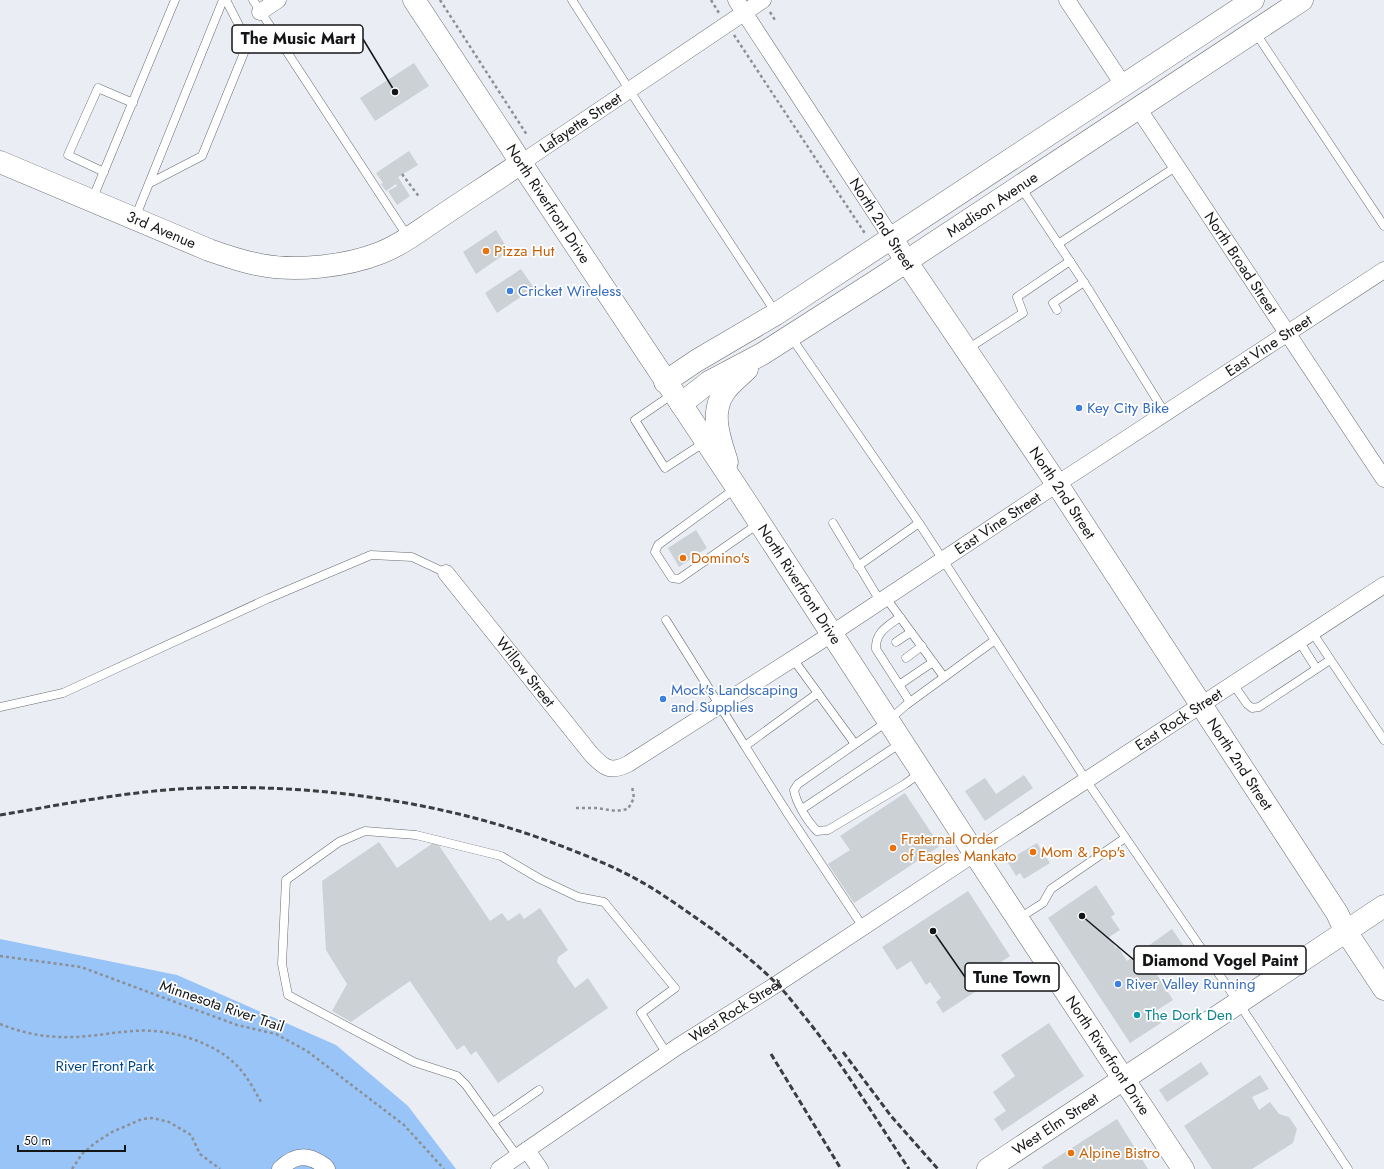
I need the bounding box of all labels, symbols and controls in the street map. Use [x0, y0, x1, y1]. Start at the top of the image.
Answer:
callout: The Music Mart [232, 25, 363, 53]
text: The Music Mart [241, 27, 356, 50]
street label: Lafayette Street [535, 87, 627, 158]
street label: North Riverfront Drive [501, 140, 596, 268]
street label: Madison Avenue [942, 166, 1042, 243]
street label: North 2nd Street [844, 173, 920, 275]
street label: 3rd Avenue [123, 206, 200, 254]
street label: North Broad Street [1199, 207, 1283, 319]
place label: Pizza Hut [494, 240, 555, 262]
marker: Pizza Hut [481, 246, 491, 256]
place label: Cricket Wireless [518, 280, 621, 302]
marker: Cricket Wireless [505, 286, 515, 296]
street label: East Vine Street [1221, 309, 1317, 382]
place label: Key City Bike [1087, 397, 1169, 419]
marker: Key City Bike [1074, 403, 1084, 413]
street label: North 2nd Street [1024, 442, 1101, 544]
street label: East Vine Street [950, 486, 1046, 560]
street label: North Riverfront Drive [752, 520, 847, 649]
place label: Domino's [691, 547, 749, 569]
marker: Domino's [678, 553, 688, 563]
street label: Willow Street [490, 632, 561, 712]
place label: Mock's Landscaping and Supplies [671, 679, 798, 718]
street label: East Rock Street [1131, 683, 1227, 756]
marker: Mock's Landscaping and Supplies [658, 694, 668, 704]
street label: North 2nd Street [1201, 713, 1278, 815]
place label: Fraternal Order of Eagles Mankato [901, 828, 1017, 867]
place label: Mom & Pop's [1041, 841, 1125, 863]
marker: Fraternal Order of Eagles Mankato [888, 843, 898, 853]
marker: Mom & Pop's [1028, 847, 1038, 857]
callout: Diamond Vogel Paint [1134, 946, 1306, 974]
text: Diamond Vogel Paint [1142, 949, 1299, 972]
callout: Tune Town [965, 963, 1059, 991]
text: Tune Town [973, 966, 1051, 989]
street label: West Rock Street [685, 972, 787, 1048]
place label: River Valley Running [1126, 973, 1256, 995]
street label: Minnesota River Trail [157, 974, 287, 1038]
marker: River Valley Running [1113, 979, 1123, 989]
street label: North Riverfront Drive [1060, 991, 1156, 1120]
place label: The Dork Den [1145, 1004, 1233, 1026]
marker: The Dork Den [1132, 1010, 1142, 1020]
park label: River Front Park [55, 1055, 155, 1077]
street label: West Elm Street [1008, 1087, 1103, 1161]
scale bar [18, 1127, 125, 1153]
text: 50 m [24, 1132, 51, 1150]
place label: Alpine Bistro [1079, 1142, 1160, 1164]
marker: Alpine Bistro [1066, 1148, 1076, 1158]

